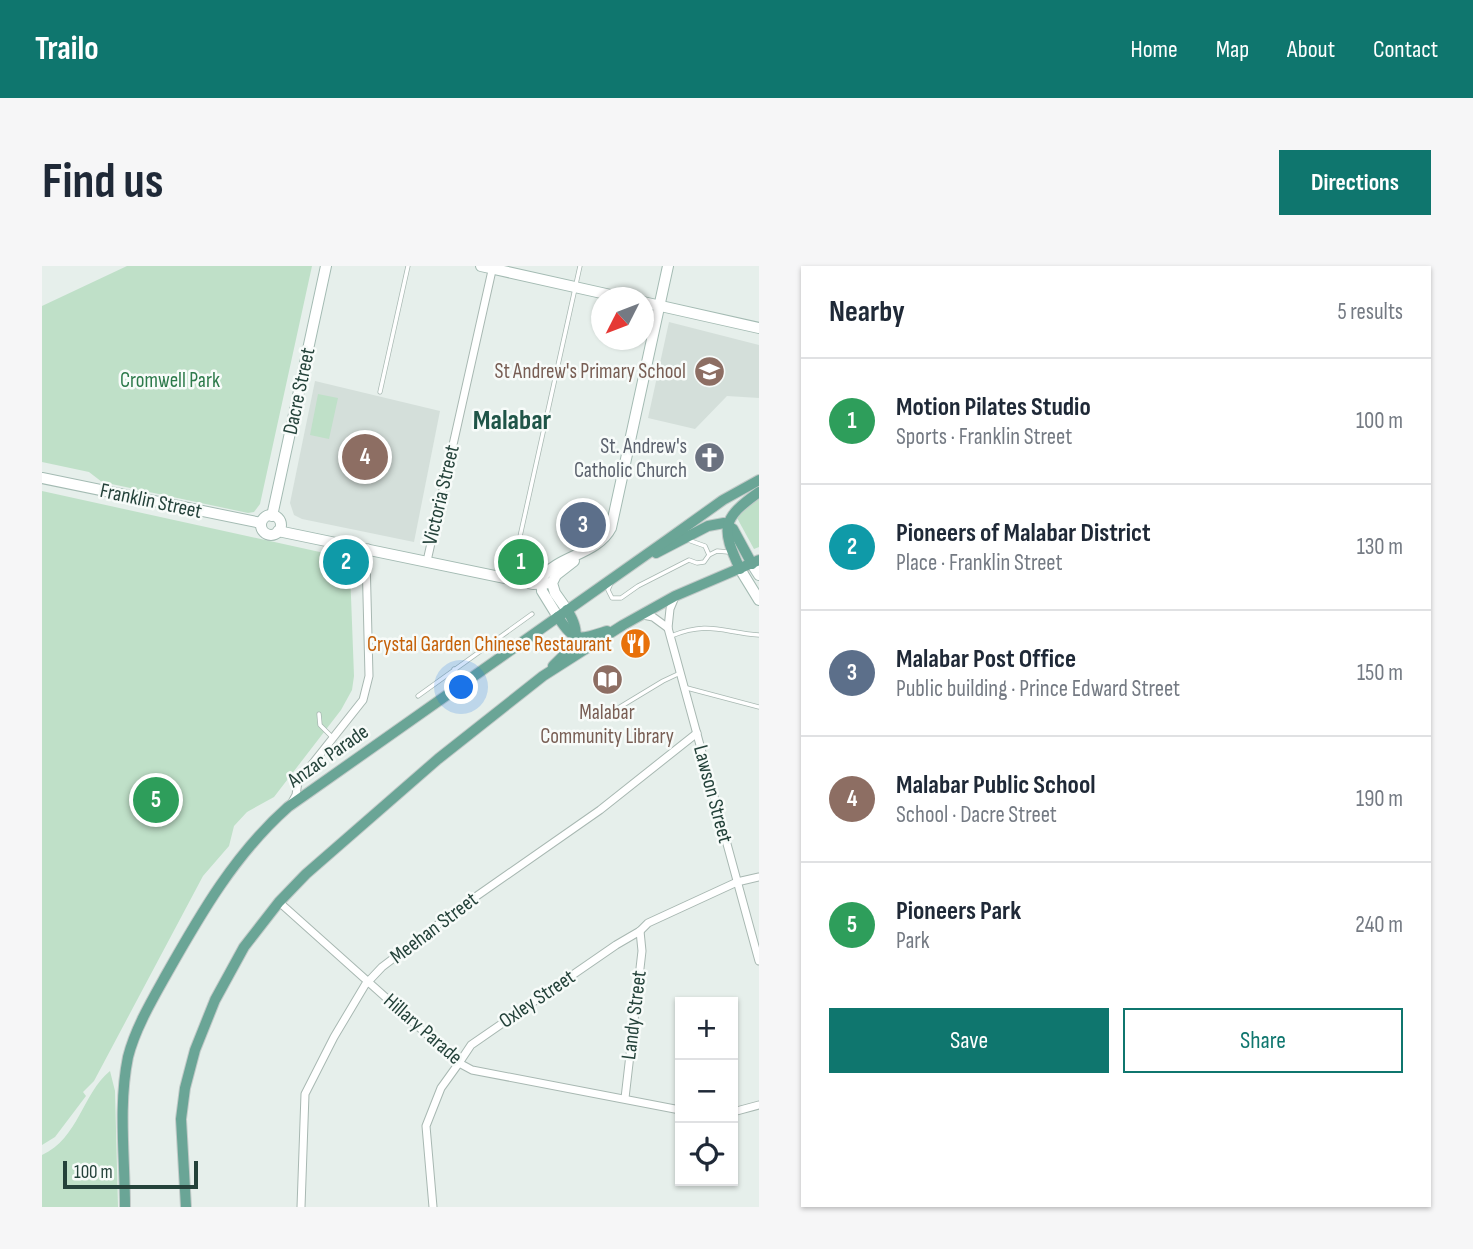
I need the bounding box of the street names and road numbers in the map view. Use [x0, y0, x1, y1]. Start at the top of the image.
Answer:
street label: Dacre Street [278, 345, 320, 437]
street label: Victoria Street [417, 442, 465, 548]
street label: Franklin Street [98, 478, 204, 524]
street label: Anzac Parade [282, 719, 373, 794]
street label: Lawson Street [688, 742, 738, 846]
street label: Meehan Street [385, 887, 483, 969]
street label: Oxley Street [494, 965, 580, 1033]
street label: Landy Street [616, 969, 652, 1061]
street label: Hillary Parade [379, 988, 467, 1070]

